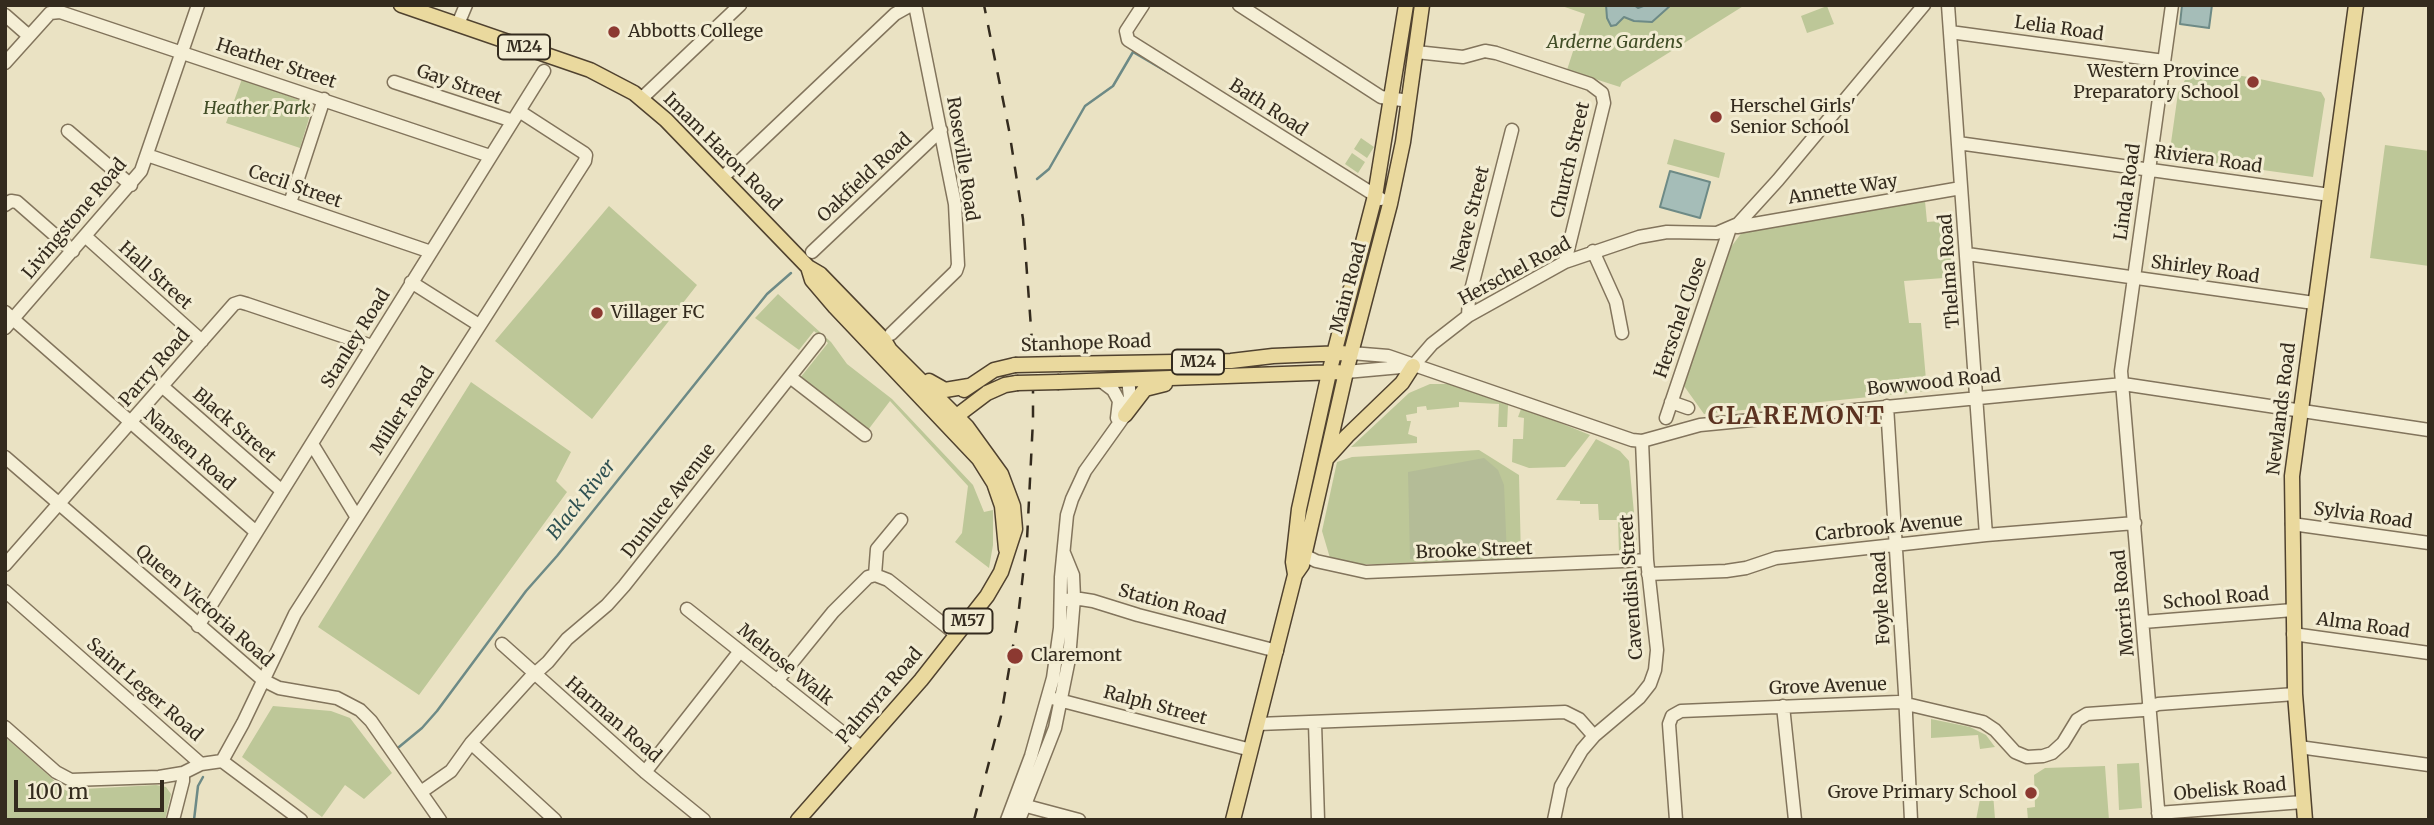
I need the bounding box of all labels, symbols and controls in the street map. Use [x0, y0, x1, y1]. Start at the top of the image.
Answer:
street label: Lelia Road [2013, 12, 2105, 46]
place label: Abbotts College [628, 21, 763, 43]
marker: Abbotts College [606, 24, 622, 40]
park label: Arderne Gardens [1547, 32, 1683, 54]
street label: Heather Street [213, 34, 339, 94]
road number: M24 [498, 34, 550, 60]
street label: Gay Street [414, 60, 504, 110]
place label: Western Province Preparatory School [2073, 61, 2239, 104]
marker: Western Province Preparatory School [2245, 74, 2261, 90]
street label: Bath Road [1225, 75, 1311, 141]
street label: Imam Haron Road [658, 88, 786, 216]
street label: Roseville Road [941, 95, 983, 223]
place label: Herschel Girls' Senior School [1730, 96, 1856, 138]
park label: Heather Park [203, 98, 311, 120]
street label: Church Street [1547, 100, 1595, 220]
marker: Herschel Girls' Senior School [1708, 109, 1724, 125]
street label: Oakfield Road [813, 129, 917, 227]
street label: Linda Road [2111, 142, 2145, 242]
street label: Riviera Road [2153, 142, 2263, 178]
street label: Livingstone Road [18, 154, 132, 284]
street label: Cecil Street [245, 161, 345, 213]
street label: Neave Street [1447, 164, 1495, 274]
street label: Annette Way [1787, 171, 1899, 209]
street label: Thelma Road [1935, 213, 1965, 329]
street label: Herschel Road [1455, 233, 1575, 311]
street label: Hall Street [114, 238, 196, 314]
street label: Main Road [1327, 240, 1371, 336]
street label: Shirley Road [2149, 252, 2261, 288]
street label: Herschel Close [1650, 255, 1712, 381]
street label: Stanley Road [317, 285, 395, 393]
place label: Villager FC [611, 302, 705, 324]
marker: Villager FC [589, 305, 605, 321]
street label: Parry Road [115, 325, 195, 411]
street label: Stanhope Road [1020, 331, 1152, 357]
street label: Newlands Road [2263, 342, 2301, 476]
road number: M24 [1172, 350, 1224, 374]
street label: Miller Road [367, 363, 439, 459]
street label: Bowwood Road [1866, 365, 2002, 401]
street label: Black Street [188, 384, 280, 468]
district label: CLAREMONT [1709, 403, 1885, 431]
street label: Nansen Road [139, 405, 239, 495]
street label: Dunluce Avenue [618, 439, 720, 563]
water label: Black River [543, 455, 621, 545]
street label: Sylvia Road [2312, 498, 2414, 534]
street label: Carbrook Avenue [1814, 510, 1964, 546]
street label: Cavendish Street [1616, 514, 1648, 660]
street label: Brooke Street [1415, 538, 1533, 564]
street label: Queen Victoria Road [131, 540, 277, 672]
street label: Morris Road [2109, 549, 2139, 657]
street label: Foyle Road [1869, 551, 1895, 645]
street label: Station Road [1116, 580, 1228, 630]
street label: School Road [2162, 584, 2270, 614]
road number: M57 [944, 608, 992, 634]
street label: Alma Road [2315, 609, 2411, 643]
street label: Melrose Walk [733, 620, 837, 710]
street label: Saint Leger Road [82, 634, 206, 746]
street label: Palmyra Road [832, 644, 928, 748]
place label: Claremont [1031, 645, 1122, 667]
marker: Claremont [1005, 646, 1025, 666]
street label: Harman Road [561, 673, 665, 767]
street label: Grove Avenue [1769, 674, 1887, 700]
street label: Ralph Street [1101, 682, 1209, 730]
scale bar [18, 766, 168, 810]
street label: Obelisk Road [2173, 774, 2287, 806]
text: 100 m [27, 778, 89, 805]
place label: Grove Primary School [1828, 782, 2017, 804]
marker: Grove Primary School [2023, 785, 2039, 801]

